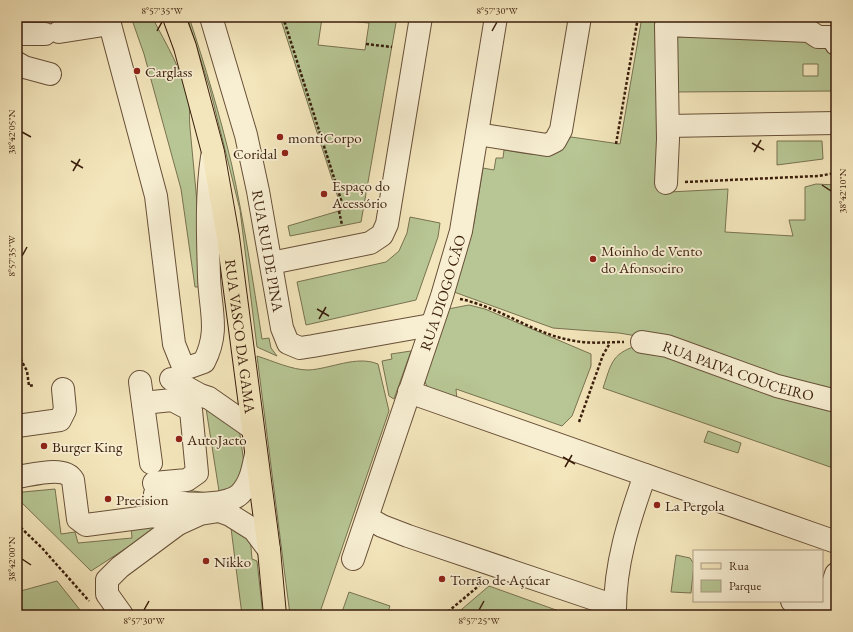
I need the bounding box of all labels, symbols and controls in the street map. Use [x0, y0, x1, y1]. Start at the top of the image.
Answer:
text: 8°57'35"W [141, 4, 184, 17]
text: 8°57'30"W [476, 4, 519, 17]
place label: Carglass [145, 62, 193, 81]
marker: Carglass [132, 66, 142, 76]
text: 38°42'05"N [5, 109, 18, 154]
place label: montiCorpo [288, 128, 362, 147]
marker: montiCorpo [275, 132, 285, 142]
place label: Coridal [233, 144, 277, 163]
marker: Coridal [280, 148, 290, 158]
text: 38°42'10"N [836, 168, 849, 213]
place label: Espaço do Acessório [331, 176, 390, 212]
street label: RUA RUI DE PINA [248, 188, 289, 314]
marker: Espaço do Acessório [319, 189, 329, 199]
street label: RUA DIOGO CÃO [415, 232, 469, 353]
text: 8°57'35"W [5, 234, 18, 277]
place label: Moinho de Vento do Afonsoeiro [601, 241, 702, 277]
marker: Moinho de Vento do Afonsoeiro [588, 254, 598, 264]
street label: RUA VASCO DA GAMA [221, 258, 261, 415]
street label: RUA PAIVA COUCEIRO [660, 336, 816, 405]
place label: AutoJacto [186, 430, 247, 449]
marker: AutoJacto [174, 434, 184, 444]
place label: Burger King [52, 437, 123, 456]
marker: Burger King [39, 441, 49, 451]
place label: Precision [116, 490, 169, 509]
marker: Precision [103, 494, 113, 504]
place label: La Pergola [665, 496, 724, 515]
marker: La Pergola [652, 500, 662, 510]
text: 38°42'00"N [5, 536, 18, 581]
legend [693, 550, 823, 602]
place label: Nikko [214, 552, 251, 571]
marker: Nikko [201, 556, 211, 566]
text: Rua [729, 558, 749, 574]
place label: Torrão de Açúcar [450, 570, 550, 589]
marker: Torrão de Açúcar [437, 574, 447, 584]
text: Parque [729, 578, 761, 594]
text: 8°57'30"W [123, 614, 166, 627]
text: 8°57'25"W [458, 614, 501, 627]

